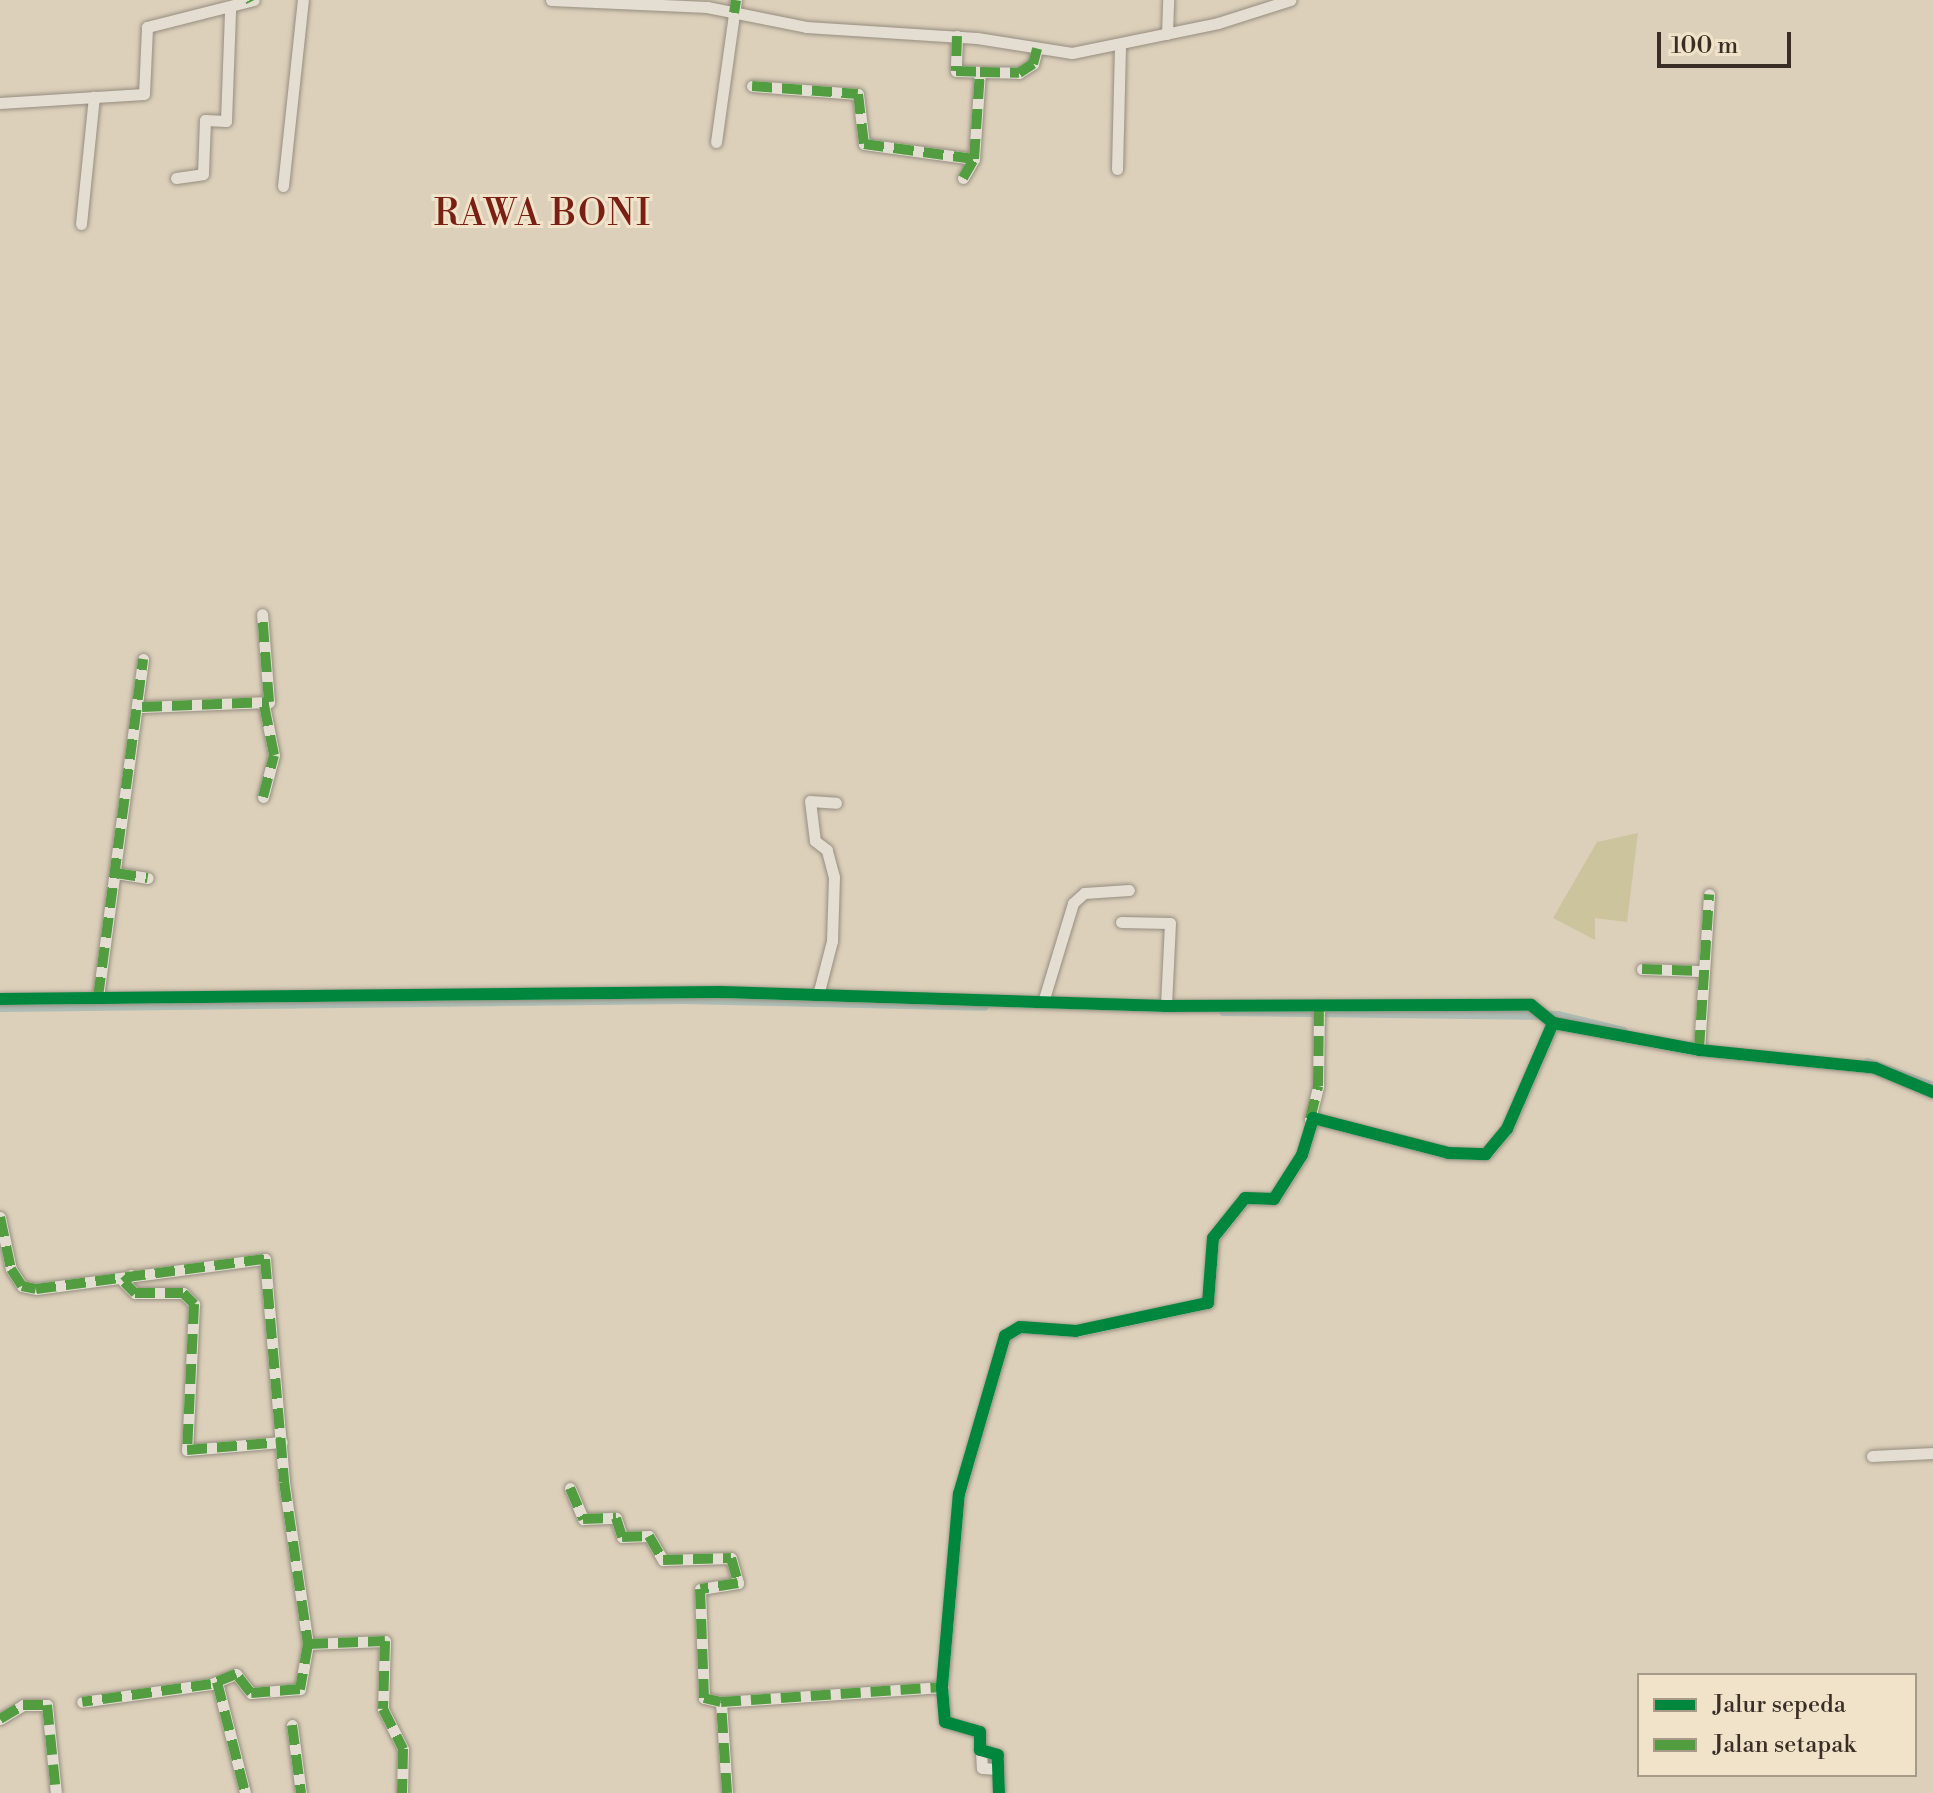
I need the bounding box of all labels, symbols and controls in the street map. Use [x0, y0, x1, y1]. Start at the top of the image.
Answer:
scale bar [1661, 16, 1795, 66]
text: 100 m [1671, 31, 1738, 61]
district label: RAWA BONI [434, 193, 652, 237]
legend [1637, 1673, 1917, 1777]
text: Jalur sepeda [1713, 1690, 1846, 1720]
text: Jalan setapak [1713, 1730, 1856, 1760]

